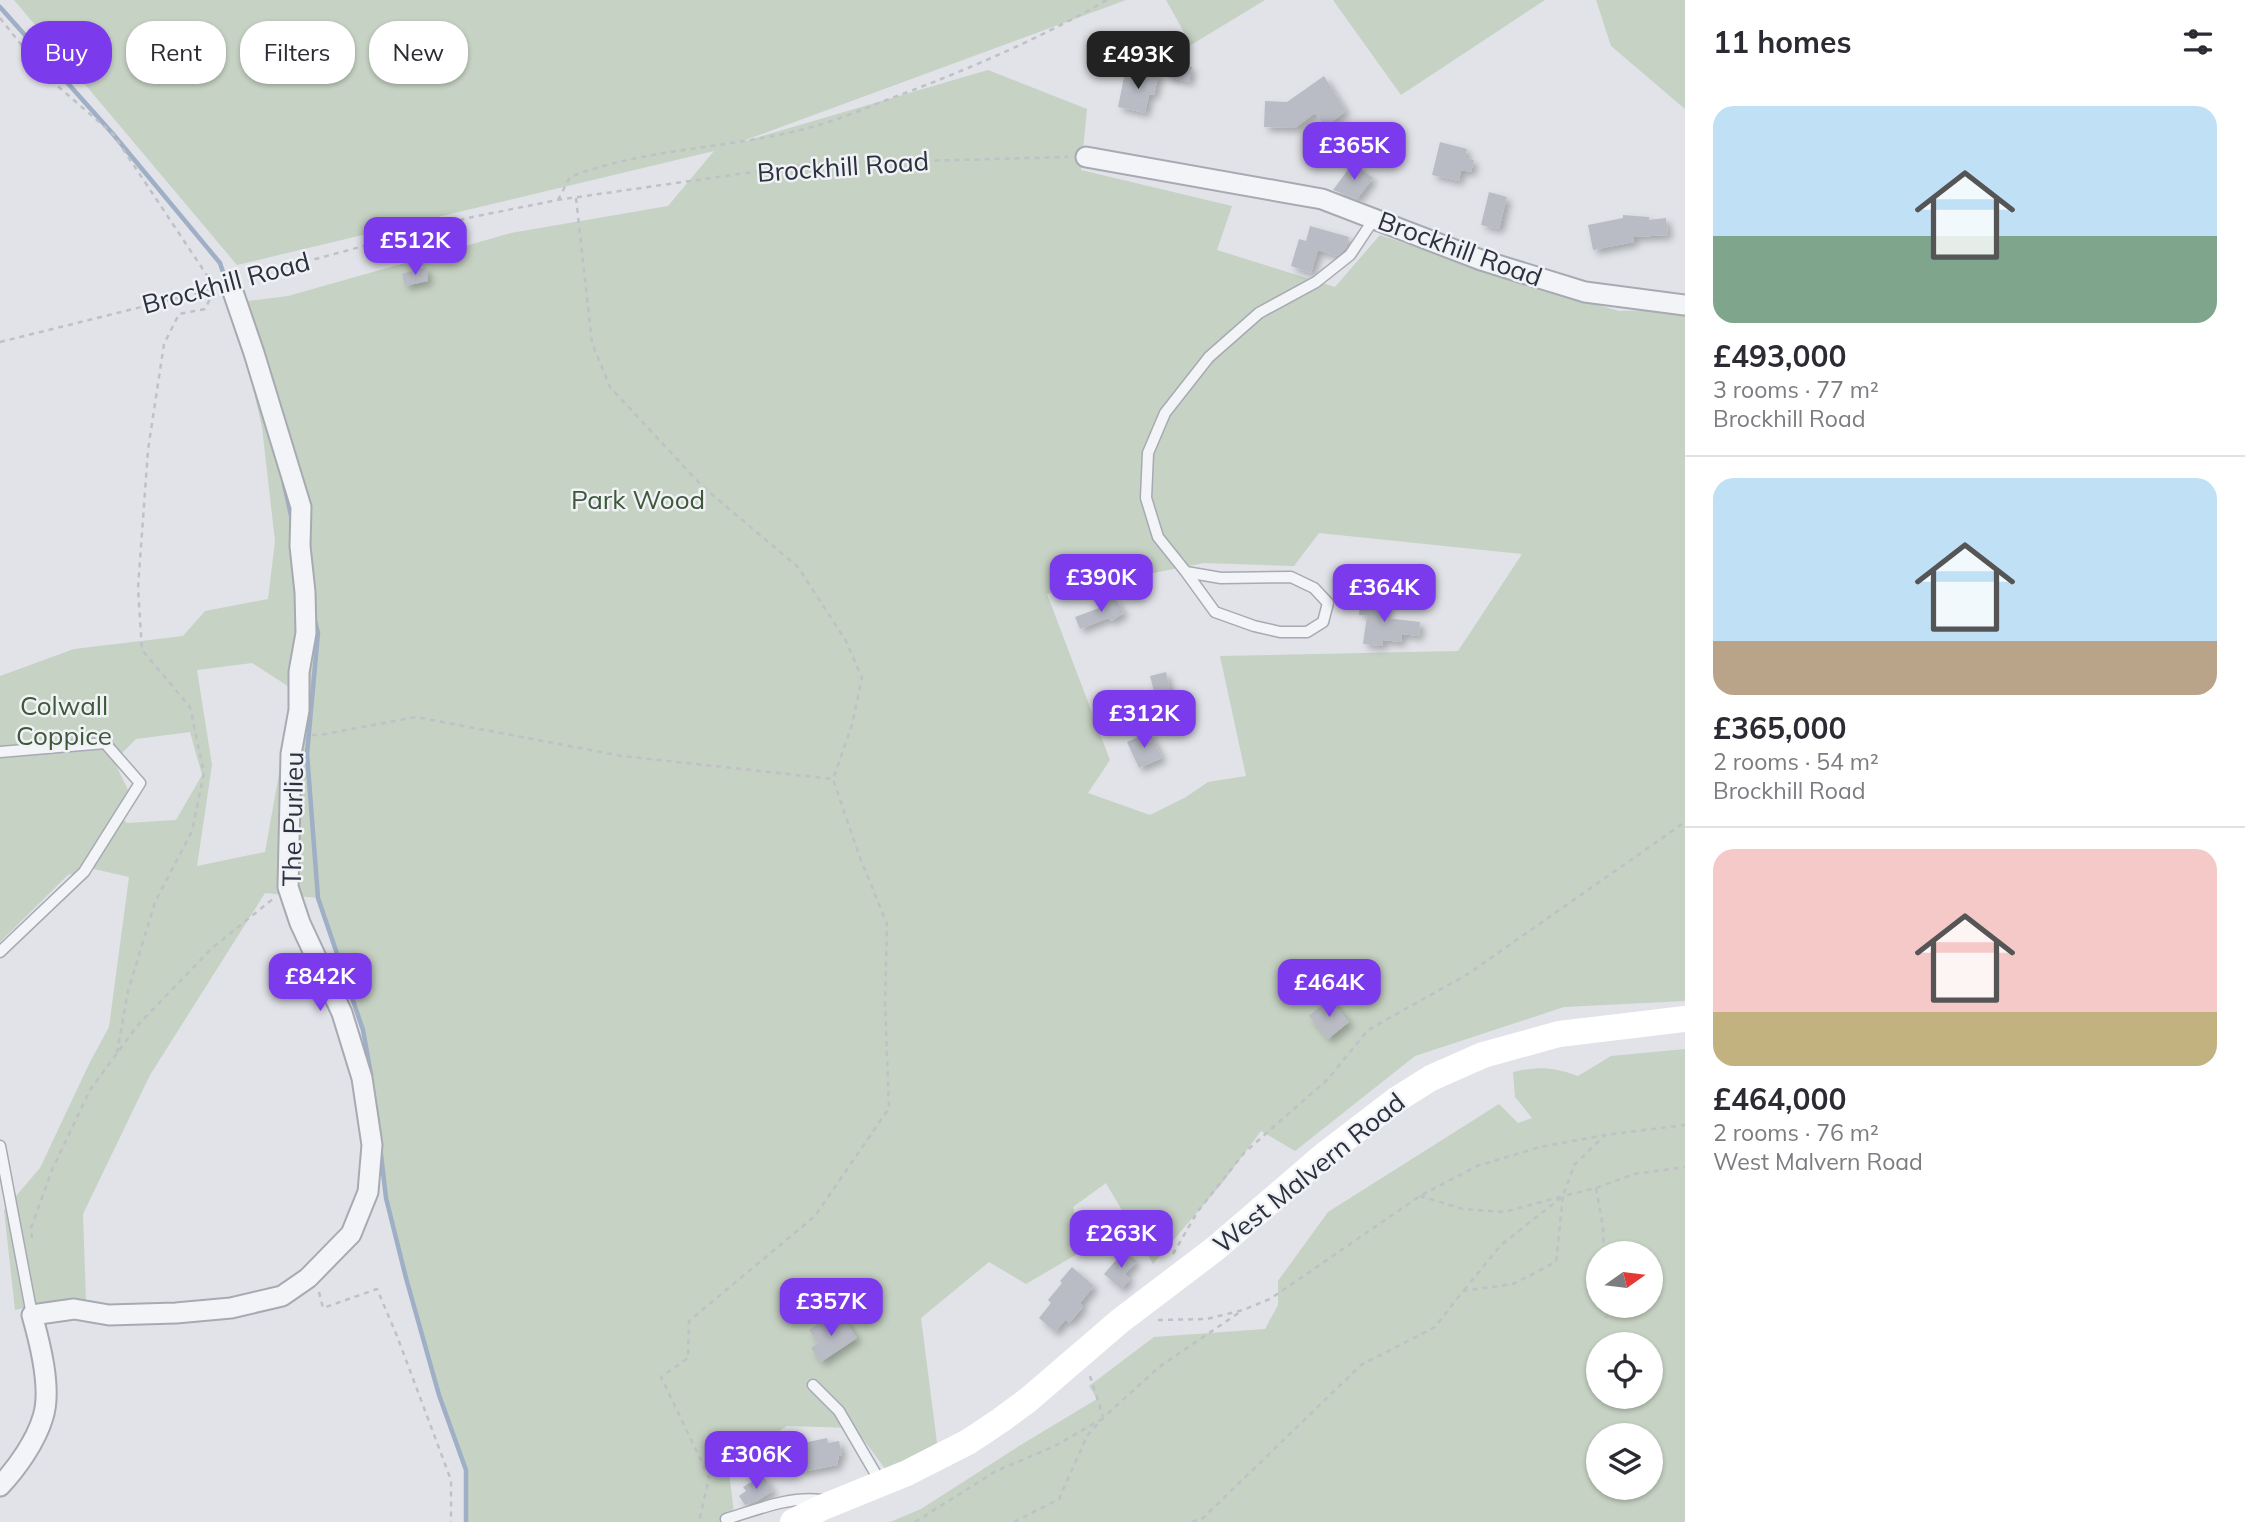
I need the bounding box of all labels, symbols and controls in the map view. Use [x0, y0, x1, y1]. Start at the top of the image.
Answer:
chip: Buy [21, 21, 112, 84]
chip: Rent [126, 21, 226, 84]
chip: Filters [240, 21, 355, 84]
chip: New [369, 21, 468, 84]
text: 11 homes [1713, 23, 1852, 61]
icon: filters [2179, 23, 2217, 61]
pin: £493K [1089, 32, 1187, 91]
text: £493K [1103, 39, 1173, 68]
pin: £365K [1305, 122, 1403, 182]
text: £365K [1319, 130, 1389, 159]
street label: Brockhill Road [756, 144, 930, 189]
icon: home [1902, 152, 2028, 278]
street label: Brockhill Road [1374, 204, 1547, 294]
pin: £512K [366, 218, 464, 277]
text: £512K [380, 225, 450, 254]
street label: Brockhill Road [138, 244, 313, 321]
text: £493,000 [1713, 337, 1846, 375]
text: 3 rooms · 77 m² [1713, 375, 1879, 404]
text: Brockhill Road [1713, 404, 1866, 433]
park label: Park Wood [571, 483, 705, 516]
icon: home [1902, 524, 2028, 650]
pin: £390K [1052, 554, 1150, 614]
text: £390K [1066, 562, 1136, 591]
pin: £364K [1335, 564, 1433, 624]
text: £364K [1349, 572, 1419, 601]
park label: Colwall Coppice [16, 689, 112, 752]
pin: £312K [1095, 690, 1193, 750]
text: £312K [1109, 698, 1179, 727]
text: £365,000 [1713, 709, 1846, 747]
text: 2 rooms · 54 m² [1713, 747, 1879, 776]
street label: The Purlieu [275, 751, 310, 887]
text: Brockhill Road [1713, 776, 1866, 805]
icon: home [1902, 895, 2028, 1021]
pin: £842K [271, 954, 369, 1013]
pin: £464K [1280, 960, 1378, 1019]
text: £842K [285, 961, 355, 990]
text: £464K [1294, 967, 1364, 996]
text: £464,000 [1713, 1080, 1846, 1118]
street label: West Malvern Road [1206, 1085, 1411, 1260]
text: 2 rooms · 76 m² [1713, 1118, 1879, 1147]
text: West Malvern Road [1713, 1147, 1923, 1176]
pin: £263K [1072, 1210, 1170, 1270]
text: £263K [1086, 1218, 1156, 1247]
north arrow [1586, 1241, 1662, 1318]
map controls [1586, 1241, 1663, 1500]
pin: £357K [782, 1278, 880, 1338]
text: £357K [796, 1286, 866, 1315]
button: locate [1586, 1332, 1663, 1409]
button: layers [1586, 1423, 1663, 1500]
pin: £306K [707, 1432, 805, 1491]
text: £306K [721, 1439, 791, 1468]

